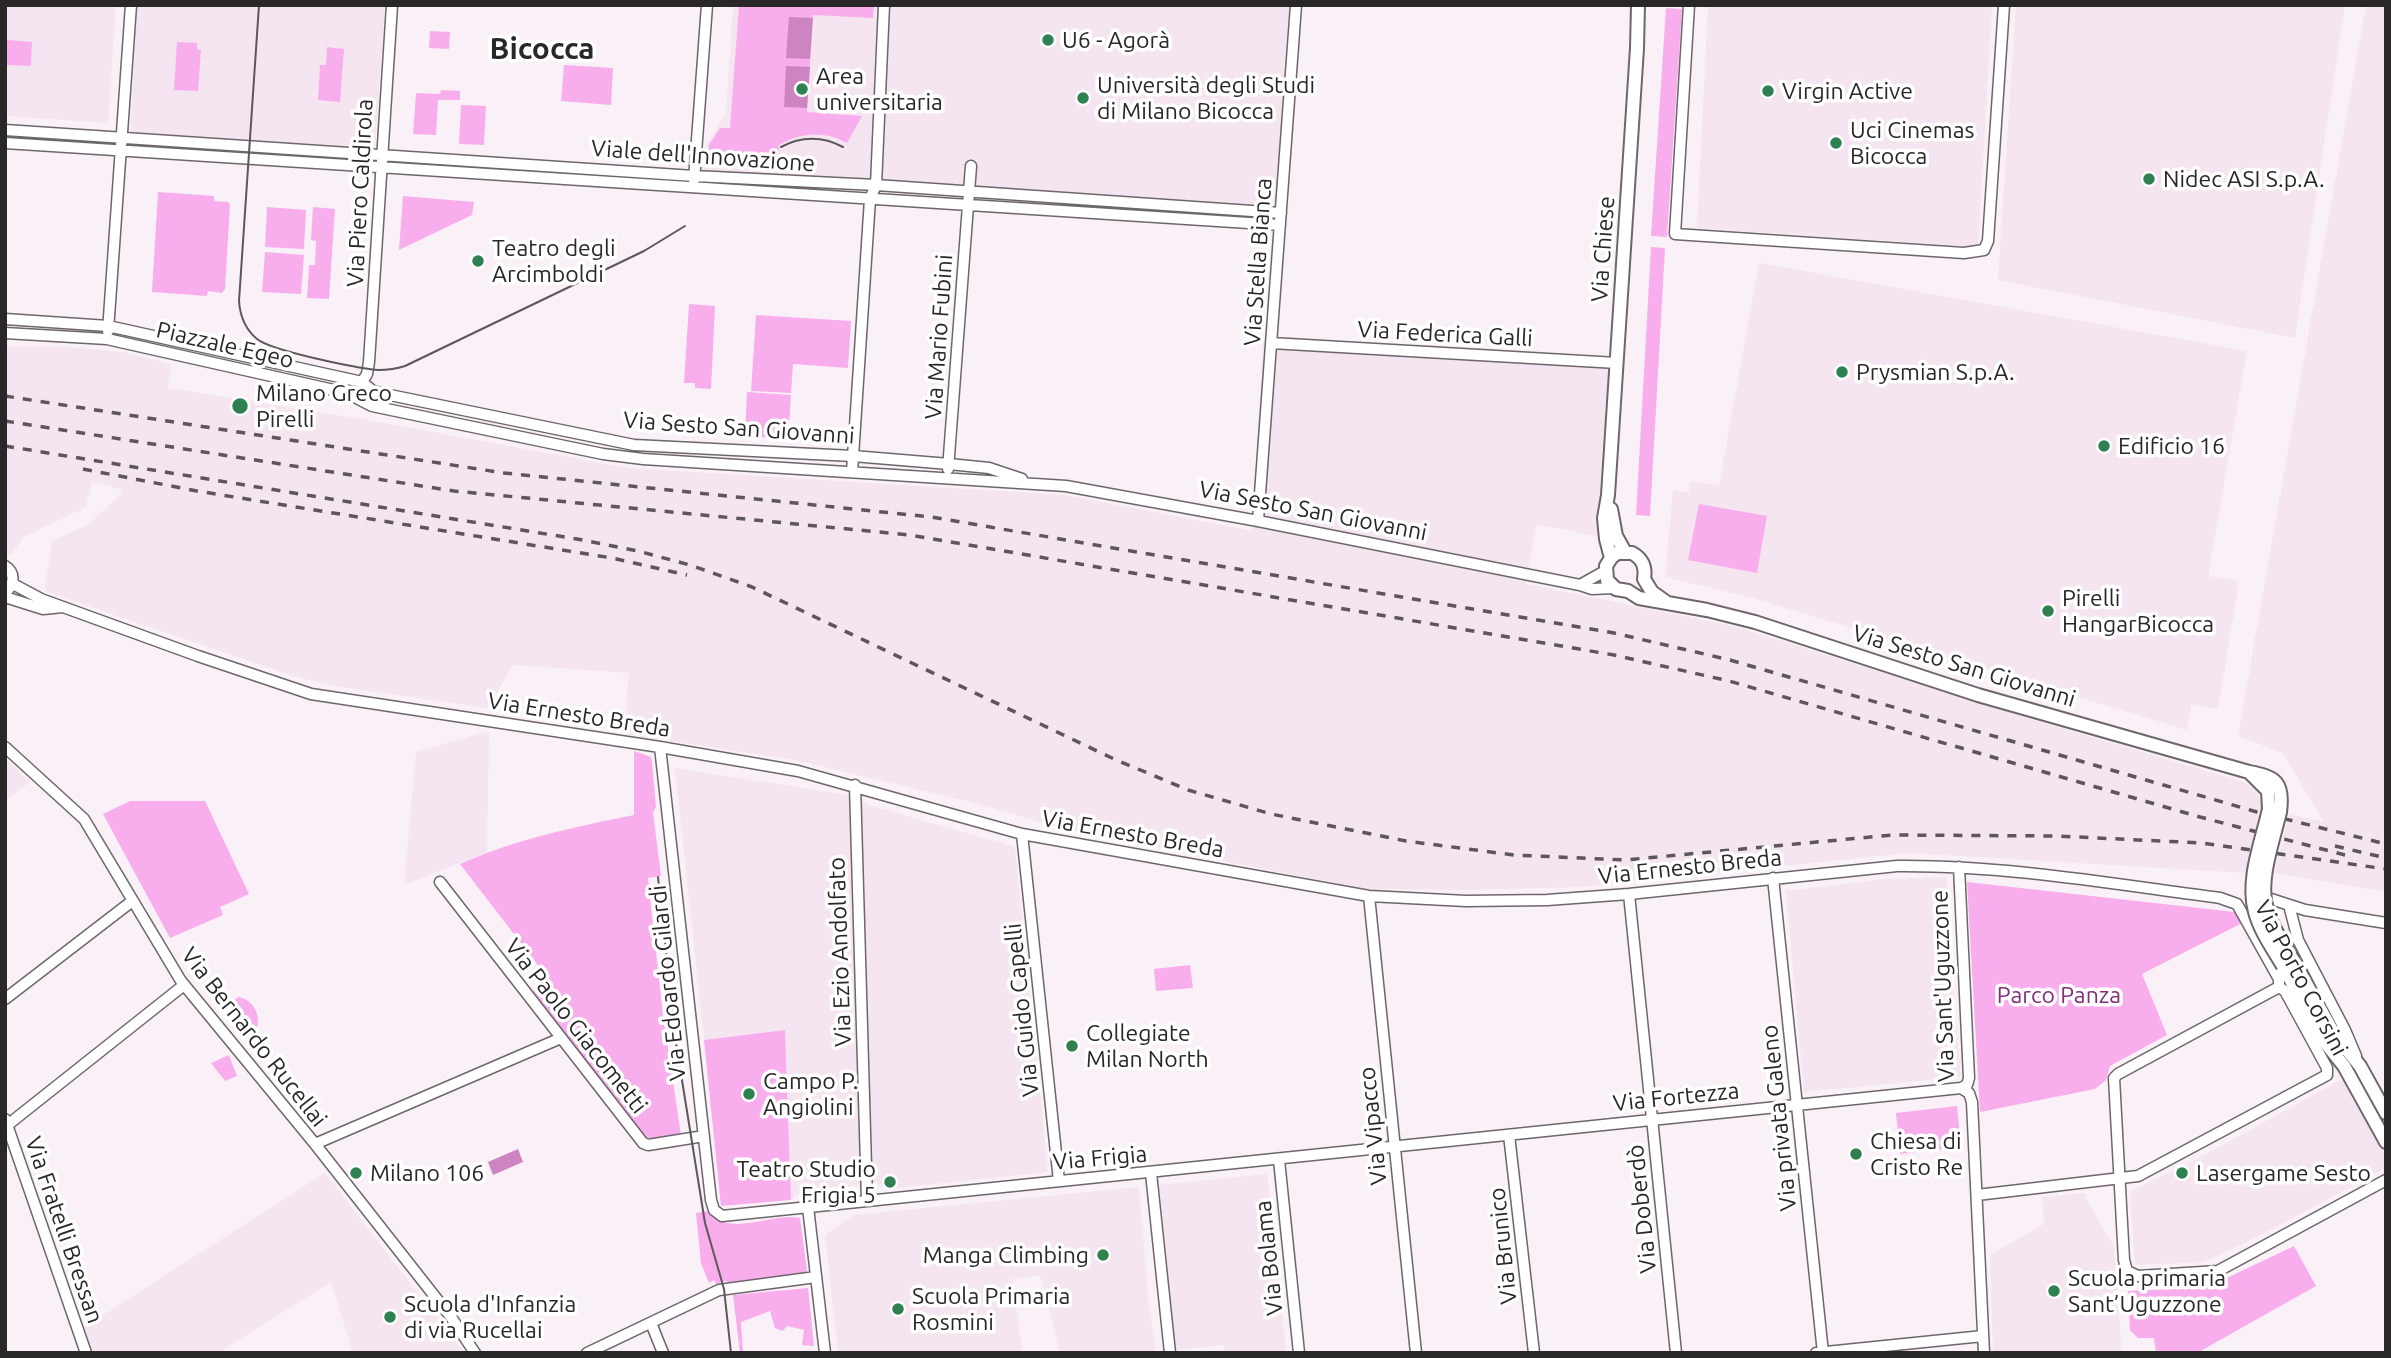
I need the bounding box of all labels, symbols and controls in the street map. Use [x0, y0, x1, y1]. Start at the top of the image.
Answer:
place label: U6 - Agorà [1062, 26, 1170, 54]
district label: Bicocca [489, 31, 595, 67]
marker: U6 - Agorà [1040, 32, 1056, 48]
place label: Area universitaria [816, 62, 943, 116]
place label: Università degli Studi di Milano Bicocca [1097, 71, 1315, 125]
place label: Virgin Active [1782, 77, 1913, 105]
marker: Area universitaria [794, 81, 810, 97]
marker: Virgin Active [1760, 83, 1776, 99]
marker: Università degli Studi di Milano Bicocca [1075, 90, 1091, 106]
street label: Via Piero Caldirola [341, 98, 379, 288]
place label: Uci Cinemas Bicocca [1850, 116, 1974, 170]
street label: Viale dell'Innovazione [590, 134, 816, 178]
marker: Uci Cinemas Bicocca [1828, 135, 1844, 151]
place label: Nidec ASI S.p.A. [2163, 165, 2325, 193]
marker: Nidec ASI S.p.A. [2141, 171, 2157, 187]
street label: Via Stella Bianca [1238, 177, 1278, 347]
street label: Via Chiese [1586, 195, 1620, 303]
place label: Teatro degli Arcimboldi [492, 234, 616, 288]
marker: Teatro degli Arcimboldi [470, 253, 486, 269]
street label: Via Mario Fubini [919, 253, 959, 421]
street label: Piazzale Egeo [154, 316, 296, 374]
street label: Via Federica Galli [1357, 316, 1533, 352]
place label: Prysmian S.p.A. [1856, 358, 2015, 386]
marker: Prysmian S.p.A. [1834, 364, 1850, 380]
place label: Milano Greco Pirelli [256, 379, 392, 433]
marker: Milano Greco Pirelli [230, 396, 250, 416]
street label: Via Sesto San Giovanni [622, 406, 856, 450]
place label: Edificio 16 [2118, 432, 2225, 460]
marker: Edificio 16 [2096, 438, 2112, 454]
street label: Via Sesto San Giovanni [1197, 475, 1429, 547]
place label: Pirelli HangarBicocca [2062, 584, 2214, 638]
marker: Pirelli HangarBicocca [2040, 603, 2056, 619]
street label: Via Sesto San Giovanni [1849, 619, 2079, 713]
street label: Via Ernesto Breda [486, 687, 672, 743]
street label: Via Ernesto Breda [1040, 804, 1226, 864]
street label: Via Ernesto Breda [1597, 844, 1783, 890]
street label: Via Ezio Andolfato [823, 857, 857, 1047]
street label: Via Edoardo Gilardi [644, 884, 692, 1082]
street label: Via Sant'Uguzzone [1926, 890, 1960, 1082]
street label: Via Porto Corsini [2248, 896, 2354, 1060]
street label: Via Guido Capelli [999, 922, 1045, 1098]
street label: Via Paolo Giacometti [499, 933, 653, 1119]
street label: Via Bernardo Rucellai [175, 942, 333, 1132]
park label: Parco Panza [1997, 981, 2121, 1009]
place label: Collegiate Milan North [1086, 1019, 1209, 1073]
street label: Via privata Galeno [1755, 1023, 1803, 1213]
marker: Collegiate Milan North [1064, 1038, 1080, 1054]
street label: Via Vipacco [1353, 1065, 1393, 1187]
place label: Campo P. Angiolini [763, 1067, 859, 1121]
street label: Via Fortezza [1611, 1077, 1741, 1117]
marker: Campo P. Angiolini [741, 1086, 757, 1102]
place label: Chiesa di Cristo Re [1870, 1127, 1963, 1181]
street label: Via Fratelli Bressan [19, 1133, 109, 1327]
street label: Via Frigia [1052, 1140, 1148, 1176]
street label: Via Doberdò [1622, 1143, 1662, 1275]
marker: Chiesa di Cristo Re [1848, 1146, 1864, 1162]
place label: Teatro Studio Frigia 5 [737, 1155, 876, 1209]
place label: Milano 106 [370, 1159, 484, 1187]
place label: Lasergame Sesto [2196, 1159, 2371, 1187]
marker: Milano 106 [348, 1165, 364, 1181]
marker: Lasergame Sesto [2174, 1165, 2190, 1181]
marker: Teatro Studio Frigia 5 [882, 1174, 898, 1190]
street label: Via Brunico [1483, 1186, 1523, 1306]
street label: Via Bolama [1249, 1199, 1289, 1317]
place label: Manga Climbing [923, 1241, 1089, 1269]
marker: Manga Climbing [1095, 1247, 1111, 1263]
place label: Scuola primaria Sant’Uguzzone [2068, 1264, 2226, 1318]
place label: Scuola Primaria Rosmini [912, 1282, 1070, 1336]
marker: Scuola primaria Sant’Uguzzone [2046, 1283, 2062, 1299]
place label: Scuola d'Infanzia di via Rucellai [404, 1290, 576, 1344]
marker: Scuola Primaria Rosmini [890, 1301, 906, 1317]
marker: Scuola d'Infanzia di via Rucellai [382, 1309, 398, 1325]

